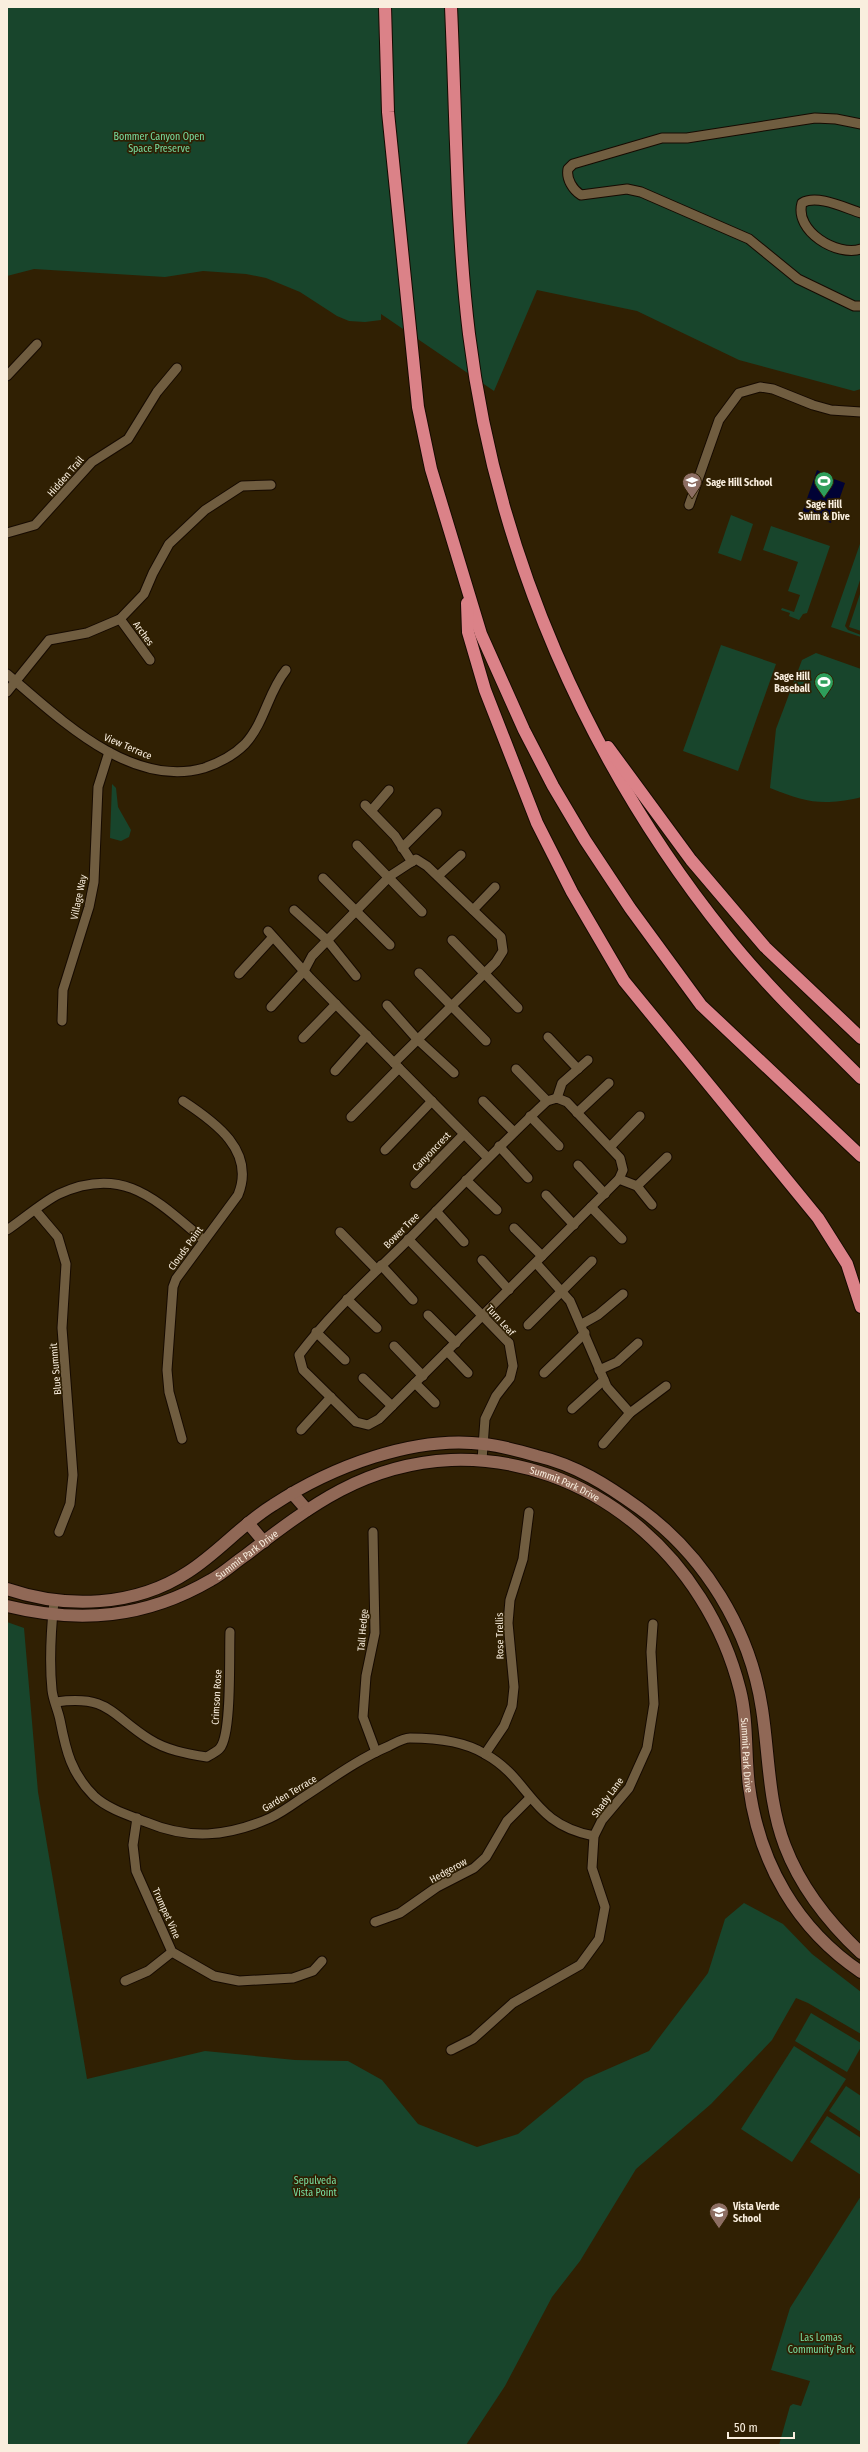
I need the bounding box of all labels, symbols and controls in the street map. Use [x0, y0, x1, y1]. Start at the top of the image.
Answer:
park label: Bommer Canyon Open Space Preserve [113, 131, 205, 155]
street label: Hidden Trail [45, 454, 87, 499]
sports icon: Sage Hill Swim & Dive [813, 470, 835, 498]
school or university icon: Sage Hill School [681, 471, 703, 499]
place label: Sage Hill School [706, 477, 773, 489]
place label: Sage Hill Swim & Dive [798, 499, 850, 523]
street label: Arches [130, 619, 156, 648]
place label: Sage Hill Baseball [774, 671, 810, 695]
sports icon: Sage Hill Baseball [813, 671, 835, 699]
street label: View Terrace [102, 731, 154, 762]
street label: Village Way [68, 873, 90, 921]
street label: Canyoncrest [410, 1129, 454, 1174]
street label: Bower Tree [381, 1210, 422, 1251]
street label: Clouds Point [166, 1224, 206, 1273]
street label: Turn Leaf [483, 1303, 518, 1339]
street label: Blue Summit [48, 1342, 64, 1395]
street label: Summit Park Drive [528, 1464, 602, 1505]
street label: Summit Park Drive [214, 1528, 281, 1583]
street label: Tall Hedge [355, 1608, 371, 1652]
street label: Rose Trellis [494, 1613, 506, 1659]
street label: Crimson Rose [210, 1669, 224, 1725]
street label: Summit Park Drive [738, 1717, 755, 1794]
street label: Garden Terrace [260, 1773, 319, 1815]
street label: Shady Lane [589, 1775, 626, 1820]
street label: Hedgerow [428, 1856, 470, 1886]
street label: Trumpet Vine [150, 1886, 183, 1941]
park label: Sepulveda Vista Point [293, 2175, 338, 2199]
school or university icon: Vista Verde School [708, 2201, 730, 2229]
place label: Vista Verde School [732, 2201, 780, 2225]
park label: Las Lomas Community Park [788, 2332, 855, 2356]
scale bar [728, 2414, 794, 2440]
text: 50 m [734, 2421, 758, 2435]

